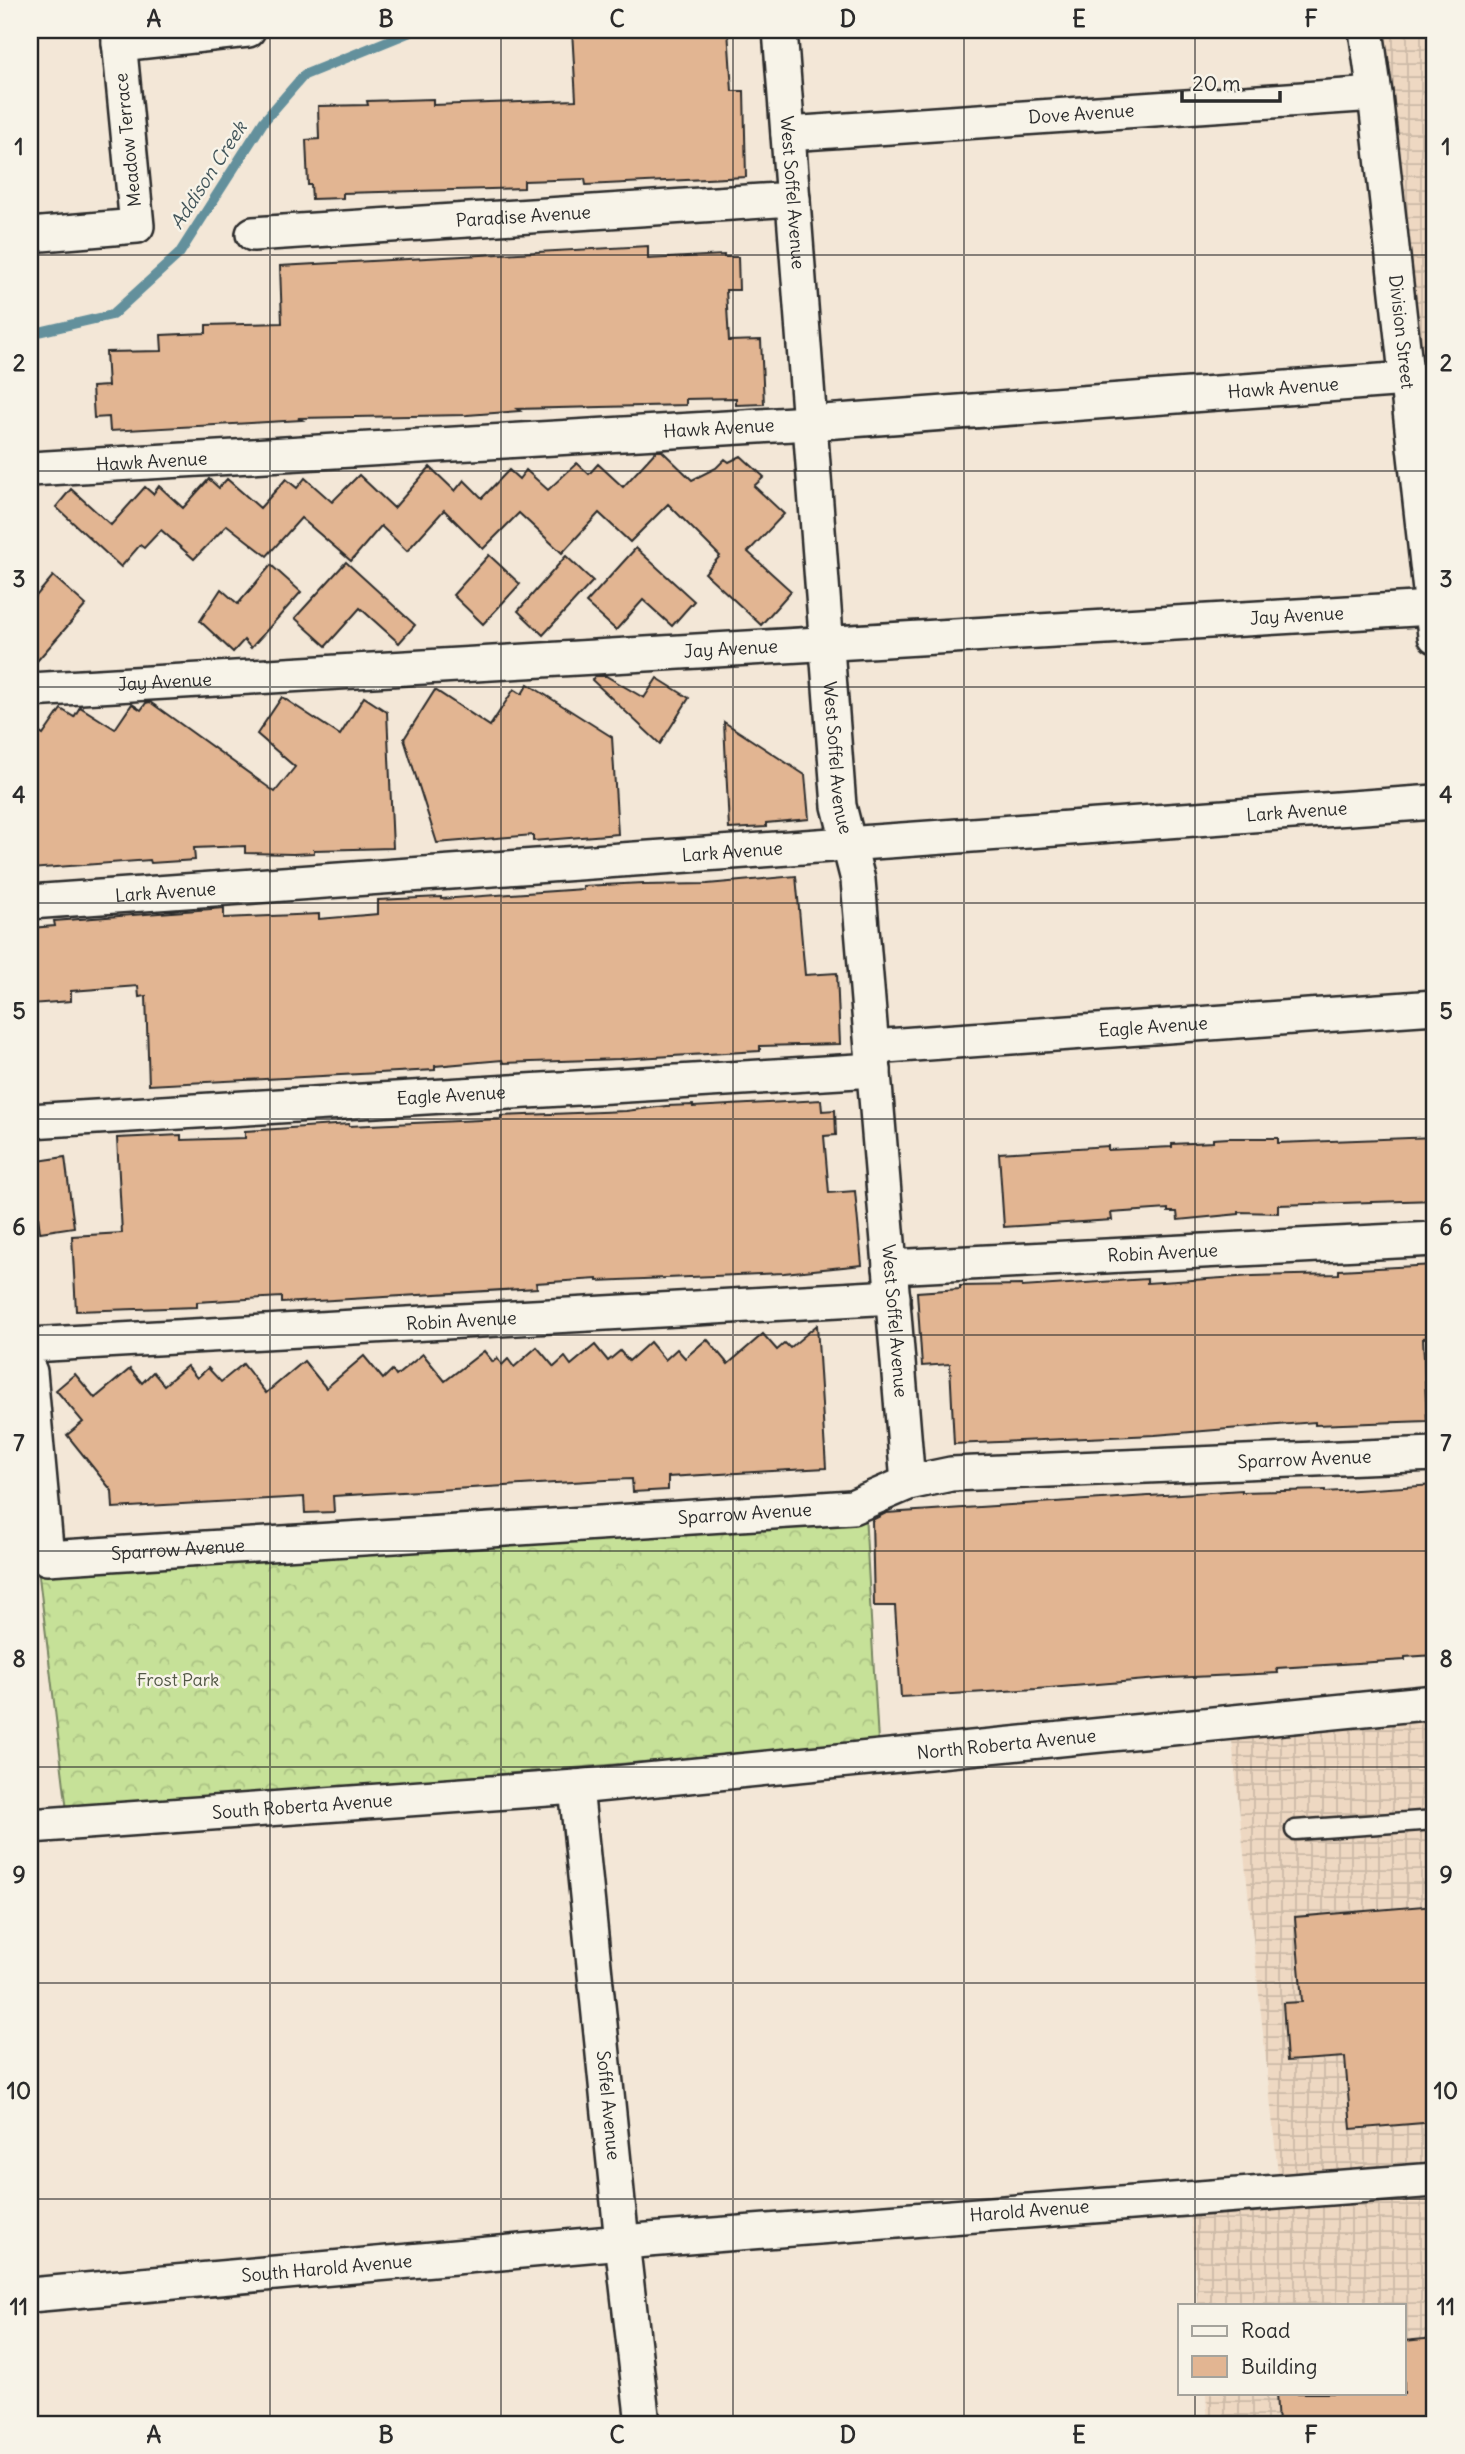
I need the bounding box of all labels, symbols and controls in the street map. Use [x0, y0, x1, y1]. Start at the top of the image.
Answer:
text: A [147, 4, 162, 33]
text: B [378, 4, 394, 33]
text: C [609, 4, 625, 33]
text: D [840, 4, 856, 33]
text: E [1072, 4, 1086, 33]
text: F [1304, 4, 1318, 33]
scale bar [1182, 60, 1280, 104]
text: 20 m [1192, 70, 1241, 97]
street label: Meadow Terrace [109, 72, 146, 208]
street label: Dove Avenue [1028, 98, 1135, 129]
street label: West Soffel Avenue [776, 115, 810, 270]
water label: Addison Creek [164, 116, 252, 233]
text: 1 [14, 132, 24, 161]
text: 1 [1441, 132, 1451, 161]
street label: Paradise Avenue [455, 200, 592, 232]
street label: Division Street [1384, 274, 1420, 390]
text: 2 [13, 348, 26, 377]
text: 2 [1440, 348, 1453, 377]
street label: Hawk Avenue [1227, 372, 1340, 403]
street label: Hawk Avenue [663, 413, 775, 443]
street label: Hawk Avenue [96, 447, 208, 476]
text: 3 [12, 564, 26, 593]
text: 3 [1439, 564, 1453, 593]
street label: Jay Avenue [1249, 601, 1345, 630]
street label: Jay Avenue [683, 634, 778, 663]
street label: Jay Avenue [117, 667, 212, 696]
street label: West Soffel Avenue [819, 680, 858, 836]
text: 4 [12, 780, 26, 809]
text: 4 [1439, 780, 1453, 809]
street label: Lark Avenue [1245, 796, 1348, 826]
street label: Lark Avenue [681, 836, 783, 867]
street label: Lark Avenue [114, 877, 217, 907]
text: 5 [12, 996, 26, 1025]
text: 5 [1439, 996, 1453, 1025]
street label: Eagle Avenue [1098, 1011, 1208, 1042]
street label: Eagle Avenue [396, 1080, 506, 1110]
text: 6 [12, 1212, 26, 1241]
text: 6 [1439, 1212, 1453, 1241]
street label: Robin Avenue [1107, 1238, 1218, 1267]
street label: West Soffel Avenue [877, 1243, 913, 1398]
street label: Robin Avenue [405, 1306, 517, 1335]
text: 7 [13, 1428, 25, 1457]
text: 7 [1440, 1428, 1452, 1457]
street label: Sparrow Avenue [1237, 1445, 1372, 1473]
street label: Sparrow Avenue [677, 1498, 812, 1529]
street label: Sparrow Avenue [110, 1533, 246, 1565]
text: 8 [12, 1644, 26, 1673]
text: 8 [1439, 1644, 1453, 1673]
park label: Frost Park [137, 1668, 219, 1691]
street label: North Roberta Avenue [916, 1724, 1097, 1764]
street label: South Roberta Avenue [211, 1788, 393, 1824]
text: 9 [12, 1860, 26, 1889]
text: 9 [1439, 1860, 1453, 1889]
street label: Soffel Avenue [592, 2050, 626, 2161]
text: 10 [7, 2076, 31, 2105]
text: 10 [1434, 2076, 1458, 2105]
street label: Harold Avenue [969, 2194, 1090, 2226]
street label: South Harold Avenue [240, 2249, 413, 2287]
text: 11 [10, 2292, 28, 2321]
text: 11 [1437, 2292, 1455, 2321]
legend [1178, 2304, 1406, 2394]
text: Road [1241, 2317, 1290, 2344]
text: Building [1241, 2353, 1317, 2380]
text: A [147, 2420, 162, 2449]
text: B [378, 2420, 394, 2449]
text: C [609, 2420, 625, 2449]
text: D [840, 2420, 856, 2449]
text: E [1072, 2420, 1086, 2449]
text: F [1304, 2420, 1318, 2449]

